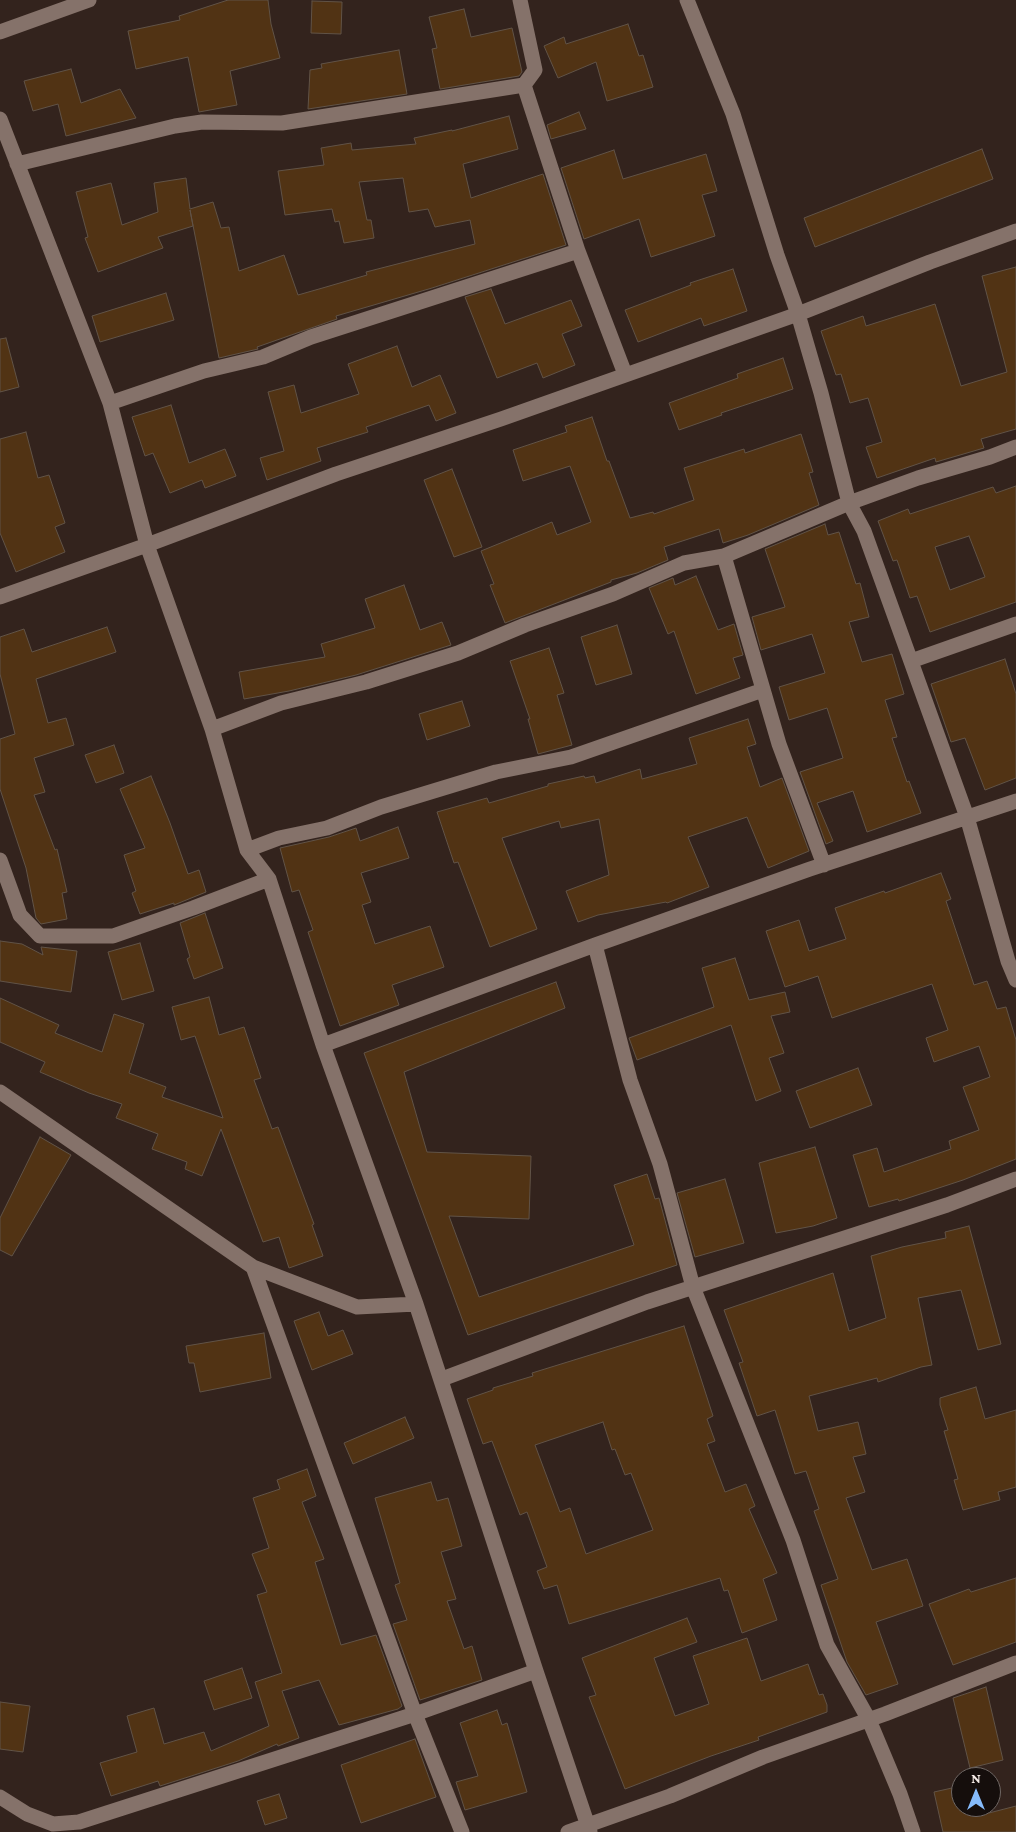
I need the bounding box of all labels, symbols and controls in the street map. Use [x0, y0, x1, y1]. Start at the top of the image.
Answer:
north arrow [951, 1767, 1001, 1817]
text: N [971, 1770, 981, 1786]

